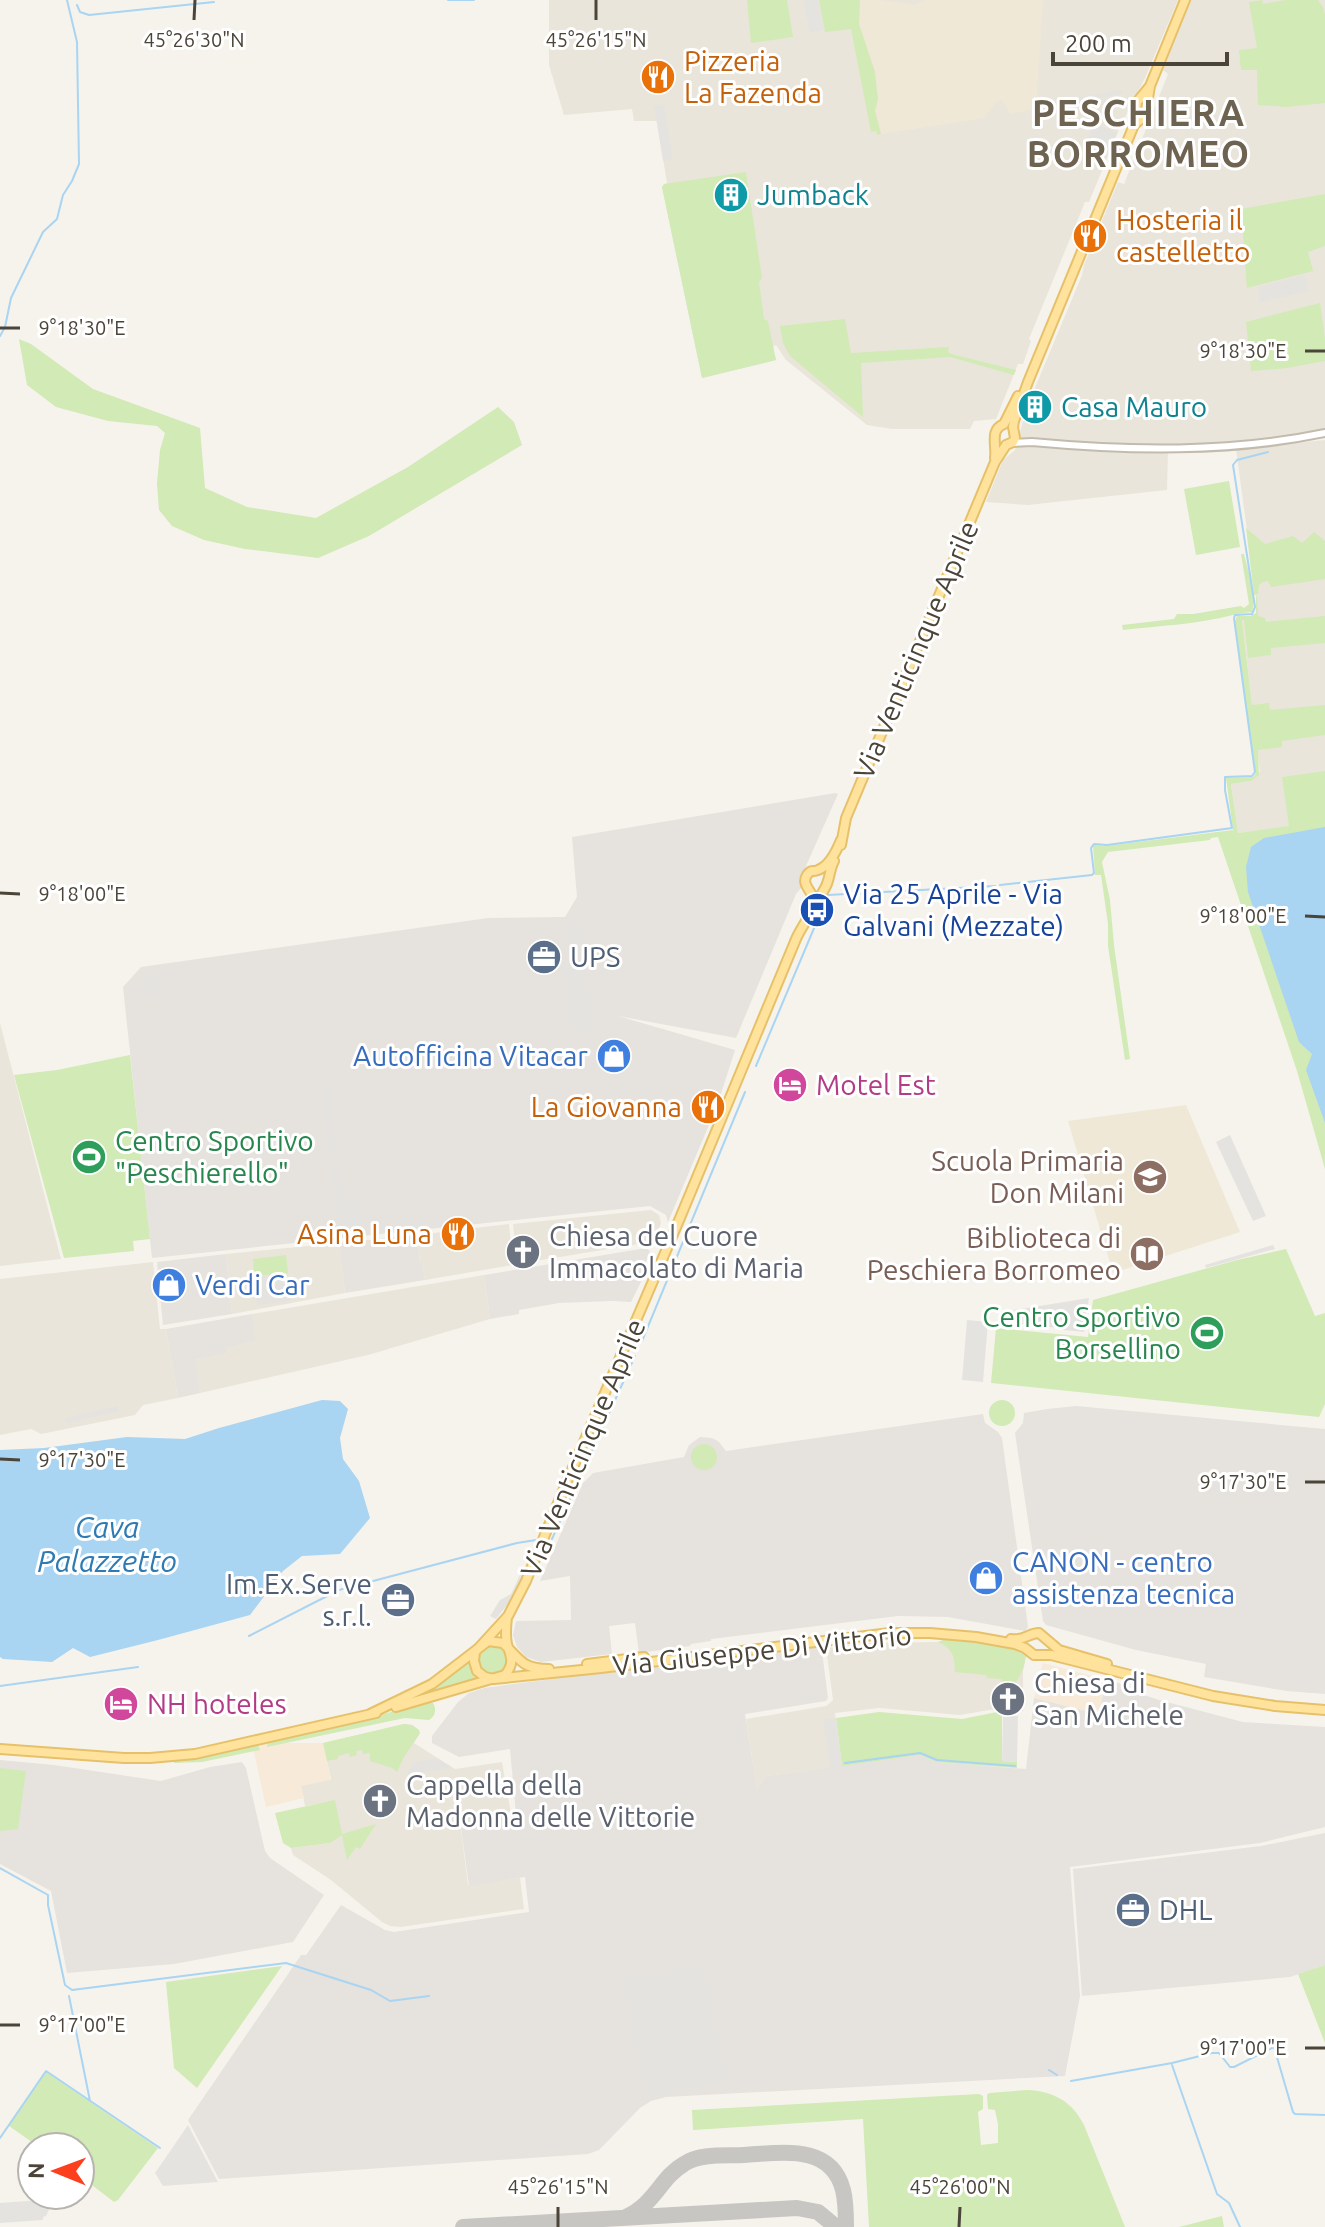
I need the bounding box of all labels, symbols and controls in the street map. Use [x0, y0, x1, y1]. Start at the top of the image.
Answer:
scale bar [1053, 16, 1227, 66]
text: 45°26'30"N [143, 28, 245, 51]
text: 45°26'15"N [545, 28, 647, 51]
text: 200 m [1065, 30, 1132, 57]
place label: Pizzeria La Fazenda [684, 45, 822, 108]
restaurant icon: Pizzeria La Fazenda [639, 58, 677, 96]
district label: PESCHIERA BORROMEO [1027, 92, 1251, 174]
building icon: Jumback [712, 176, 750, 214]
place label: Jumback [757, 179, 869, 210]
place label: Hosteria il castelletto [1116, 204, 1250, 267]
restaurant icon: Hosteria il castelletto [1071, 217, 1109, 255]
text: 9°18'30"E [39, 316, 125, 339]
text: 9°18'30"E [1200, 339, 1286, 362]
building icon: Casa Mauro [1016, 388, 1054, 426]
place label: Casa Mauro [1061, 391, 1207, 422]
street label: Via Venticinque Aprile [847, 516, 984, 783]
place label: Via 25 Aprile - Via Galvani (Mezzate) [843, 878, 1064, 942]
text: 9°18'00"E [39, 882, 125, 905]
bus stop icon: Via 25 Aprile - Via Galvani (Mezzate) [798, 891, 836, 929]
text: 9°18'00"E [1200, 904, 1286, 927]
office icon: UPS [525, 938, 563, 976]
place label: UPS [570, 941, 621, 972]
shop icon: Autofficina Vitacar [595, 1037, 633, 1075]
place label: Autofficina Vitacar [353, 1040, 588, 1071]
hotel icon: Motel Est [771, 1066, 809, 1104]
place label: Motel Est [816, 1069, 936, 1100]
restaurant icon: La Giovanna [689, 1088, 727, 1126]
place label: La Giovanna [531, 1091, 682, 1122]
place label: Centro Sportivo "Peschierello" [115, 1125, 314, 1188]
sports icon: Centro Sportivo "Peschierello" [70, 1138, 108, 1176]
place label: Scuola Primaria Don Milani [931, 1145, 1124, 1208]
school or university icon: Scuola Primaria Don Milani [1131, 1158, 1169, 1196]
restaurant icon: Asina Luna [439, 1215, 477, 1253]
place label: Asina Luna [297, 1218, 432, 1249]
place label: Chiesa del Cuore Immacolato di Maria [549, 1220, 804, 1283]
place label: Biblioteca di Peschiera Borromeo [867, 1222, 1121, 1285]
church icon: Chiesa del Cuore Immacolato di Maria [504, 1233, 542, 1271]
library icon: Biblioteca di Peschiera Borromeo [1128, 1235, 1166, 1273]
shop icon: Verdi Car [150, 1266, 188, 1304]
place label: Verdi Car [195, 1269, 310, 1300]
place label: Centro Sportivo Borsellino [982, 1301, 1181, 1364]
street label: Via Venticinque Aprile [514, 1314, 651, 1581]
sports icon: Centro Sportivo Borsellino [1188, 1314, 1226, 1352]
text: 9°17'30"E [39, 1448, 125, 1471]
text: 9°17'30"E [1200, 1470, 1286, 1493]
water label: Cava Palazzetto [37, 1510, 177, 1578]
place label: CANON - centro assistenza tecnica [1012, 1546, 1235, 1609]
shop icon: CANON - centro assistenza tecnica [967, 1559, 1005, 1597]
place label: Im.Ex.Serve s.r.l. [226, 1568, 372, 1631]
office icon: Im.Ex.Serve s.r.l. [379, 1581, 417, 1619]
street label: Via Giuseppe Di Vittorio [611, 1618, 913, 1681]
place label: Chiesa di San Michele [1034, 1667, 1184, 1730]
church icon: Chiesa di San Michele [989, 1680, 1027, 1718]
hotel icon: NH hoteles [102, 1685, 140, 1723]
place label: NH hoteles [147, 1688, 287, 1719]
place label: Cappella della Madonna delle Vittorie [406, 1769, 695, 1832]
church icon: Cappella della Madonna delle Vittorie [361, 1782, 399, 1820]
office icon: DHL [1114, 1891, 1152, 1929]
place label: DHL [1159, 1894, 1213, 1925]
text: 9°17'00"E [39, 2013, 125, 2036]
text: 9°17'00"E [1200, 2036, 1286, 2059]
north arrow [16, 2131, 96, 2211]
text: N [23, 2162, 48, 2179]
text: 45°26'15"N [507, 2175, 609, 2198]
text: 45°26'00"N [909, 2175, 1011, 2198]

